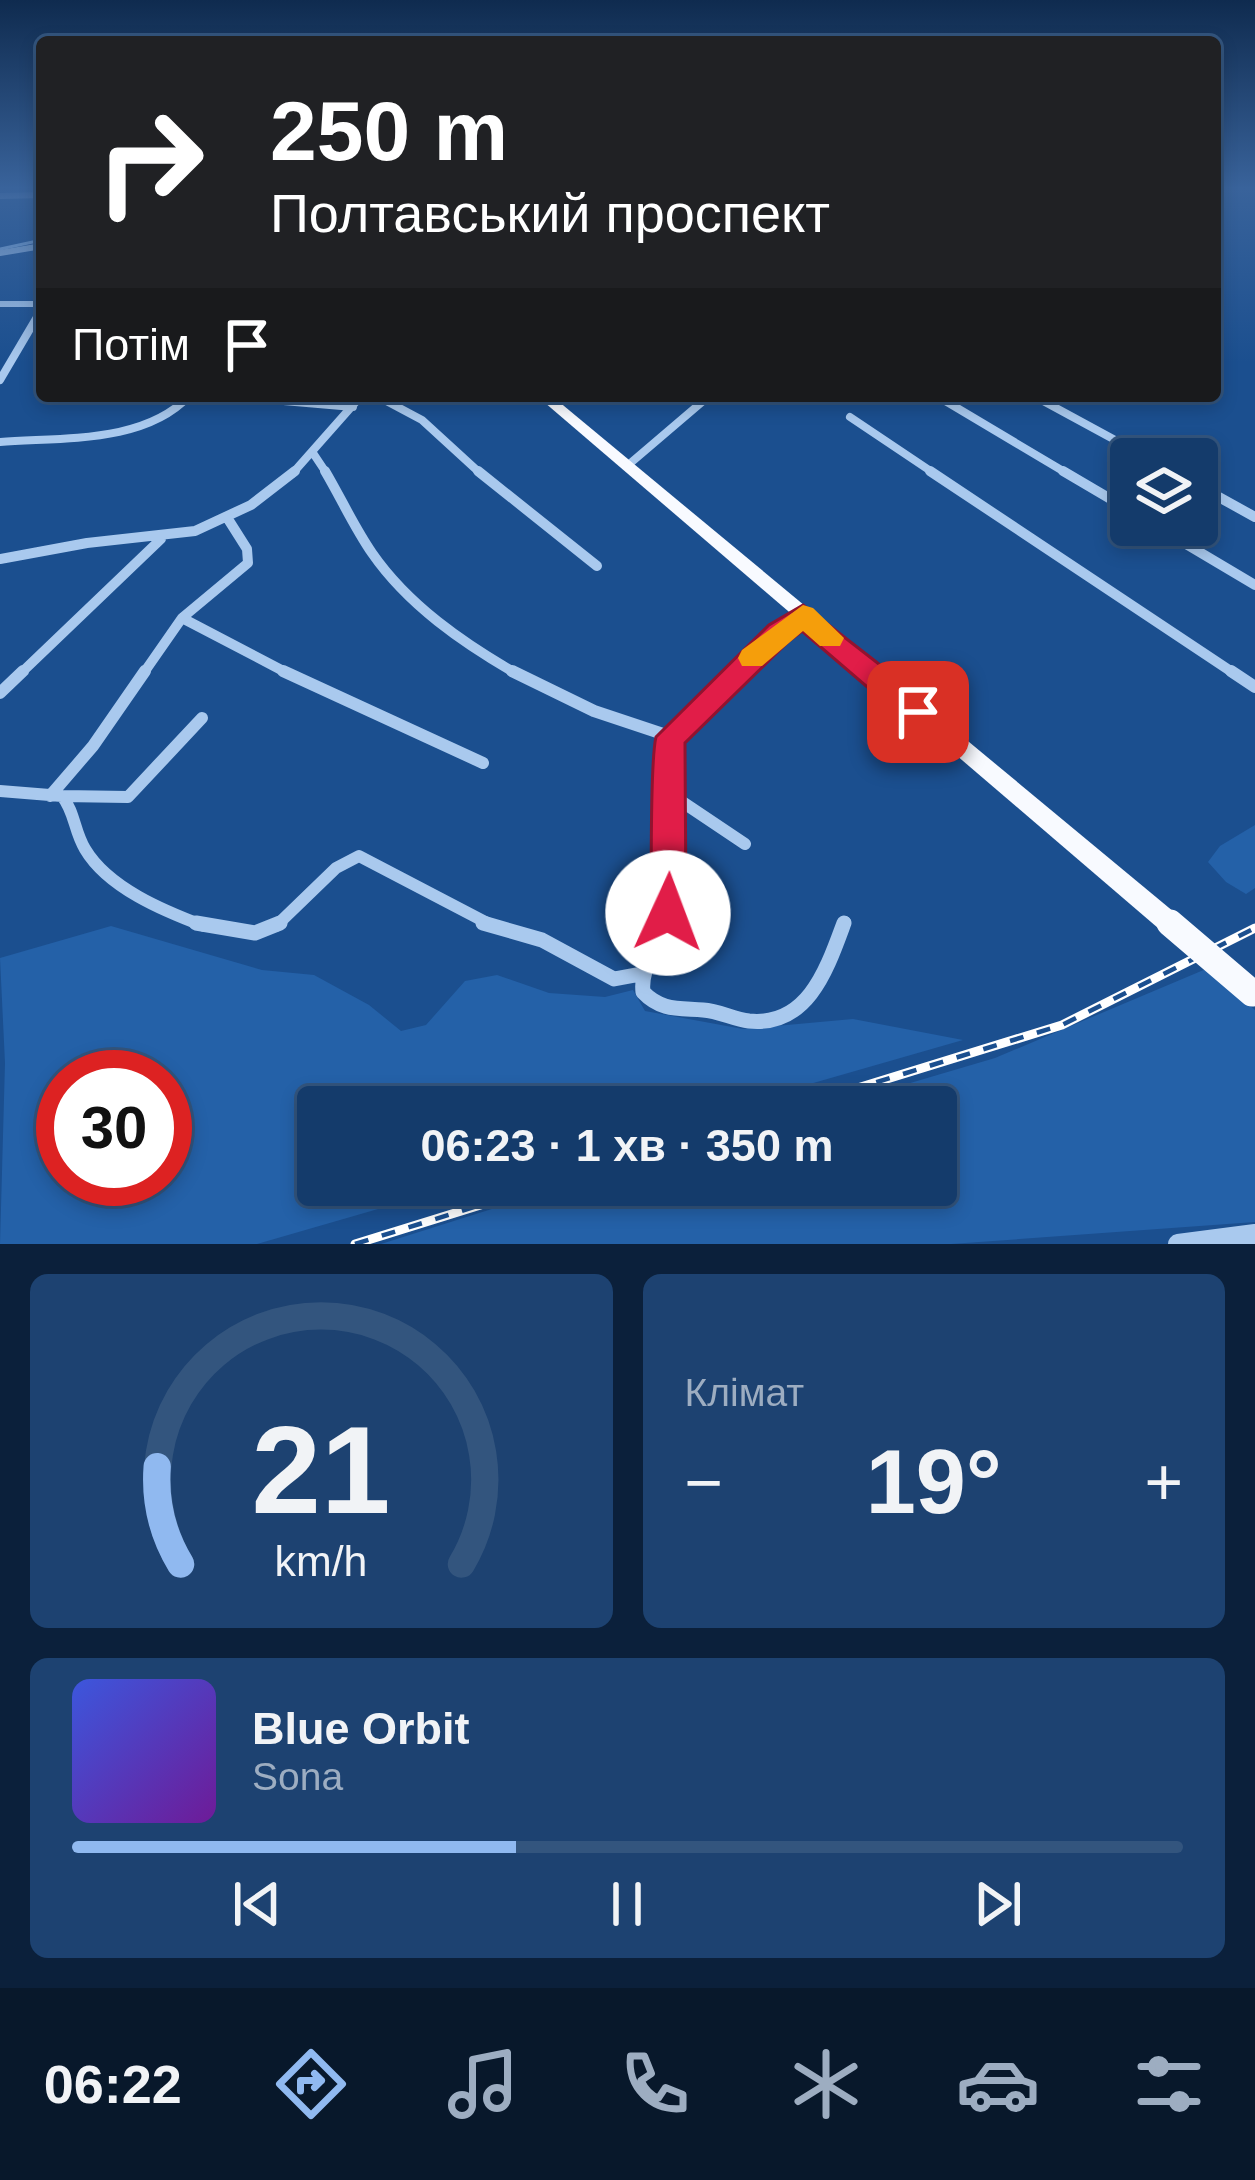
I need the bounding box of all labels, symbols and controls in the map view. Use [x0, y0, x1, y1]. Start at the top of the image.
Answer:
icon: right [72, 84, 228, 240]
text: 250 m [270, 84, 508, 178]
text: Полтавський проспект [270, 183, 830, 243]
icon: arrive [214, 312, 280, 378]
text: Потім [72, 319, 190, 370]
map controls [1110, 438, 1218, 546]
button: layers [1110, 438, 1218, 546]
pin [867, 661, 969, 763]
icon: arrive [885, 679, 951, 745]
position arrow [605, 850, 731, 976]
speed limit sign: 30 [36, 1050, 192, 1206]
text: 06:23 · 1 хв · 350 m [421, 1120, 833, 1171]
text: Клімат [685, 1371, 804, 1414]
text: 21 [252, 1400, 391, 1539]
text: 19° [866, 1432, 1002, 1532]
text: − [685, 1445, 723, 1519]
text: + [1144, 1445, 1183, 1519]
text: km/h [275, 1537, 368, 1585]
text: Blue Orbit [252, 1703, 470, 1754]
text: Sona [252, 1755, 343, 1798]
icon: previous [224, 1871, 290, 1937]
icon: pause [594, 1871, 660, 1937]
icon: next [965, 1871, 1031, 1937]
icon: directions [269, 2042, 353, 2126]
icon: music [441, 2042, 525, 2126]
icon: phone [613, 2042, 697, 2126]
icon: climate [784, 2042, 868, 2126]
icon: car [956, 2042, 1040, 2126]
icon: filters [1127, 2042, 1211, 2126]
text: 06:22 [44, 2054, 182, 2114]

